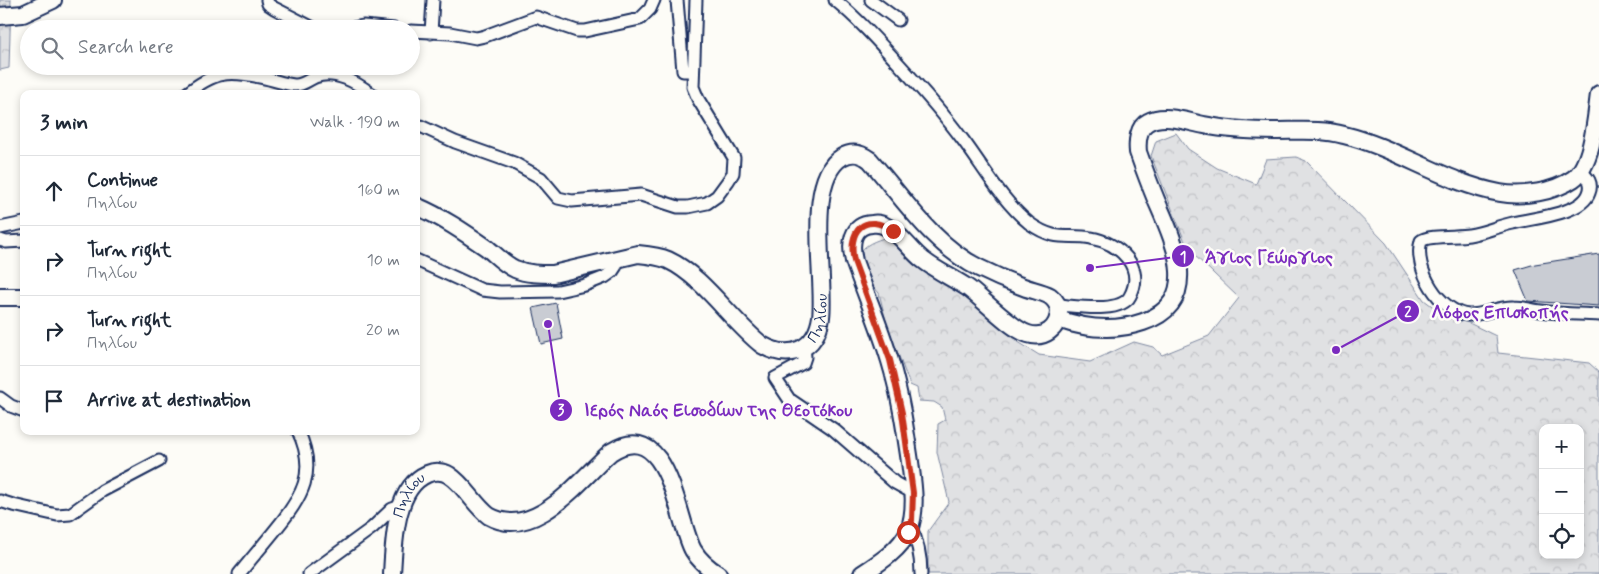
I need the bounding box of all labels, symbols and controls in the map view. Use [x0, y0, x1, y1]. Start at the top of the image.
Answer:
search box [20, 20, 420, 75]
icon: search [38, 34, 66, 62]
text: Search here [78, 35, 174, 60]
text: 3 min [40, 109, 88, 137]
text: Walk · 190 m [310, 112, 400, 133]
text: Continue [87, 168, 158, 193]
icon: ahead [40, 177, 68, 205]
text: 160 m [357, 180, 400, 201]
text: Πηλίου [87, 193, 137, 214]
route end [882, 220, 905, 243]
text: Turn right [87, 238, 171, 263]
callout: Άγιος Γεώργιος [1170, 240, 1343, 273]
text: Άγιος Γεώργιος [1205, 246, 1333, 270]
icon: right [40, 247, 68, 275]
text: 1 [1180, 248, 1186, 268]
text: 10 m [367, 250, 400, 271]
text: Πηλίου [87, 263, 137, 284]
street label: Πηλίου [802, 293, 832, 347]
callout: Λόφος Επισκοπής [1396, 295, 1578, 328]
text: Λόφος Επισκοπής [1431, 301, 1569, 325]
text: 2 [1404, 303, 1412, 323]
text: Turn right [87, 308, 171, 333]
icon: right [40, 317, 68, 345]
text: 20 m [366, 320, 400, 341]
text: Πηλίου [87, 333, 137, 354]
icon: arrive [40, 387, 68, 415]
text: Arrive at destination [87, 388, 251, 413]
callout: Ιερός Ναός Εισοδίων της Θεοτόκου [549, 393, 863, 426]
text: Ιερός Ναός Εισοδίων της Θεοτόκου [584, 399, 852, 423]
text: 3 [558, 401, 565, 421]
map controls [1539, 424, 1584, 559]
button: + [1539, 424, 1584, 469]
street label: Πηλίου [388, 467, 429, 520]
button: − [1539, 469, 1584, 514]
button: locate [1539, 514, 1584, 559]
route start [897, 521, 920, 544]

